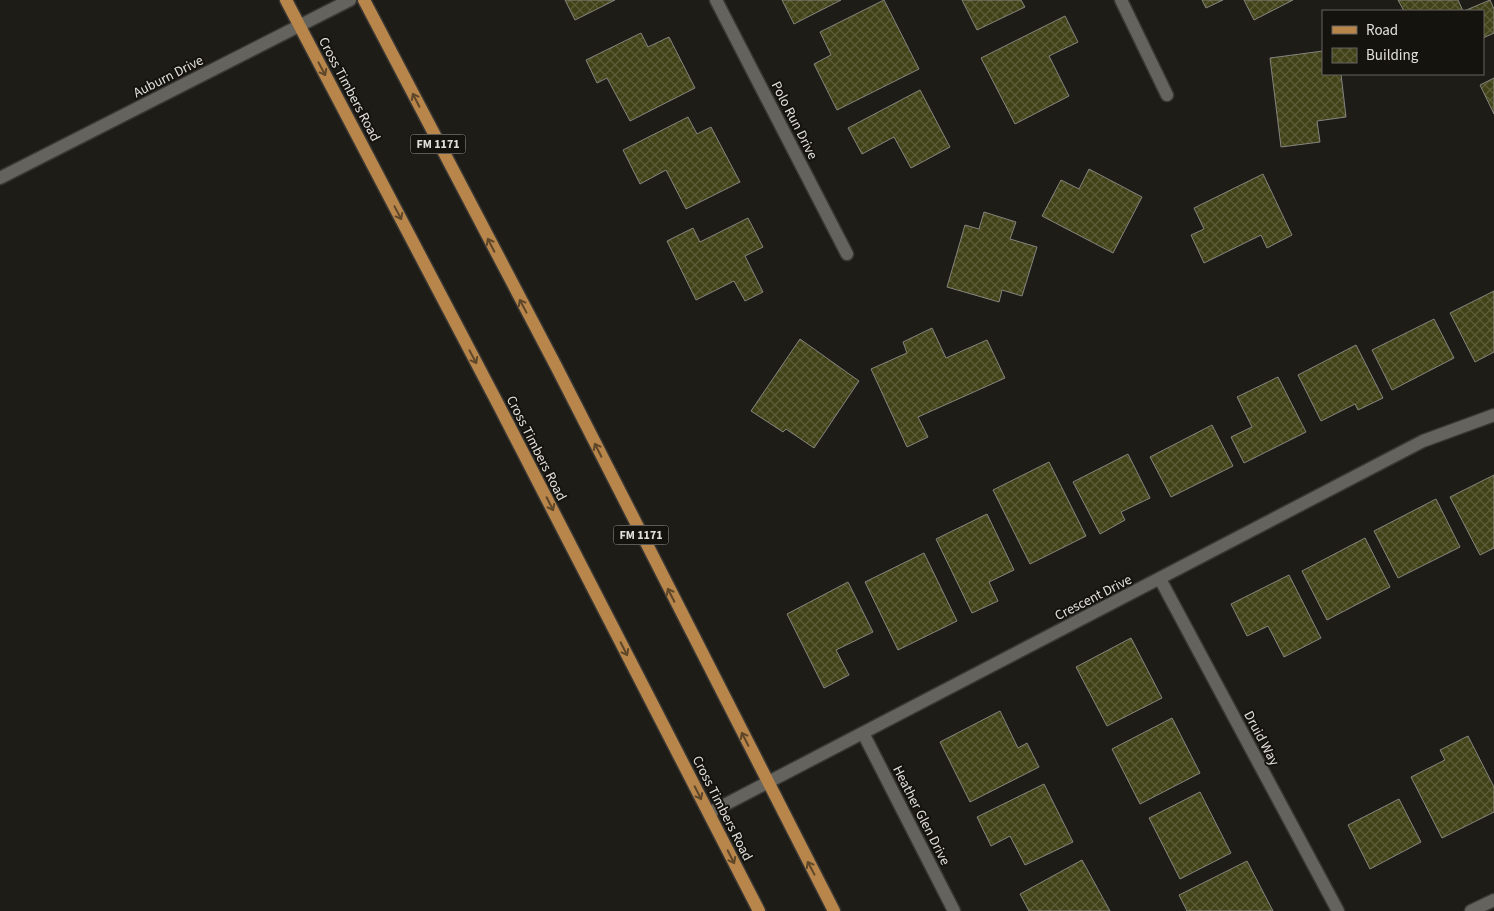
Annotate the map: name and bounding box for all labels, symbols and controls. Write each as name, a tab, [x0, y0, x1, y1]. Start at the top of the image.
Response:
legend	[1322, 10, 1484, 75]
text: Road	[1366, 20, 1398, 41]
street label: Cross Timbers Road	[313, 34, 385, 145]
text: Building	[1366, 45, 1419, 66]
street label: Auburn Drive	[130, 51, 207, 103]
one-way arrow	[318, 61, 328, 76]
street label: Polo Run Drive	[766, 78, 822, 163]
one-way arrow	[411, 93, 421, 108]
road number: FM 1171	[410, 134, 466, 154]
one-way arrow	[394, 205, 403, 220]
one-way arrow	[486, 237, 496, 252]
one-way arrow	[518, 298, 528, 313]
one-way arrow	[469, 349, 479, 363]
street label: Cross Timbers Road	[501, 392, 571, 504]
one-way arrow	[593, 442, 603, 457]
one-way arrow	[546, 496, 555, 511]
road number: FM 1171	[614, 526, 668, 544]
street label: Crescent Drive	[1051, 570, 1136, 626]
one-way arrow	[666, 587, 676, 602]
one-way arrow	[619, 641, 629, 656]
street label: Druid Way	[1238, 708, 1284, 770]
one-way arrow	[740, 732, 750, 747]
street label: Cross Timbers Road	[687, 752, 757, 864]
street label: Heather Glen Drive	[887, 762, 955, 869]
one-way arrow	[694, 785, 703, 800]
one-way arrow	[727, 849, 736, 864]
one-way arrow	[806, 861, 815, 876]

